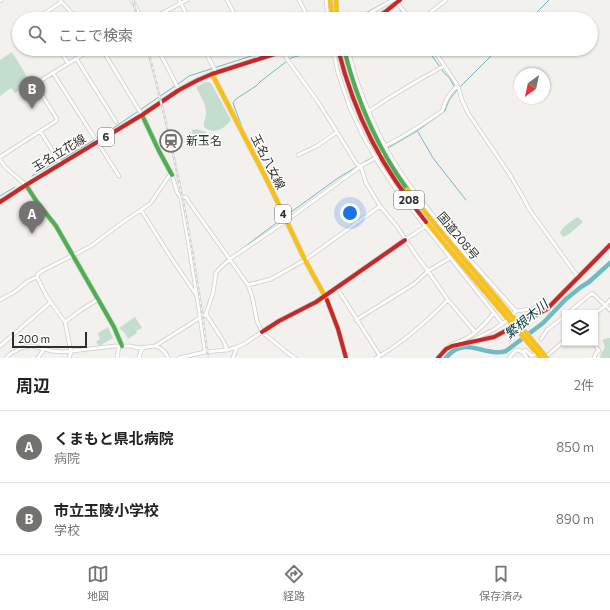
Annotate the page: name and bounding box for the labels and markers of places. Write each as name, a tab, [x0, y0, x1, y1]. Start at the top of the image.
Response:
pin: B	[19, 76, 45, 109]
station icon: 新玉名	[158, 128, 184, 154]
place label: 新玉名	[186, 133, 222, 147]
pin: A	[19, 201, 45, 234]

